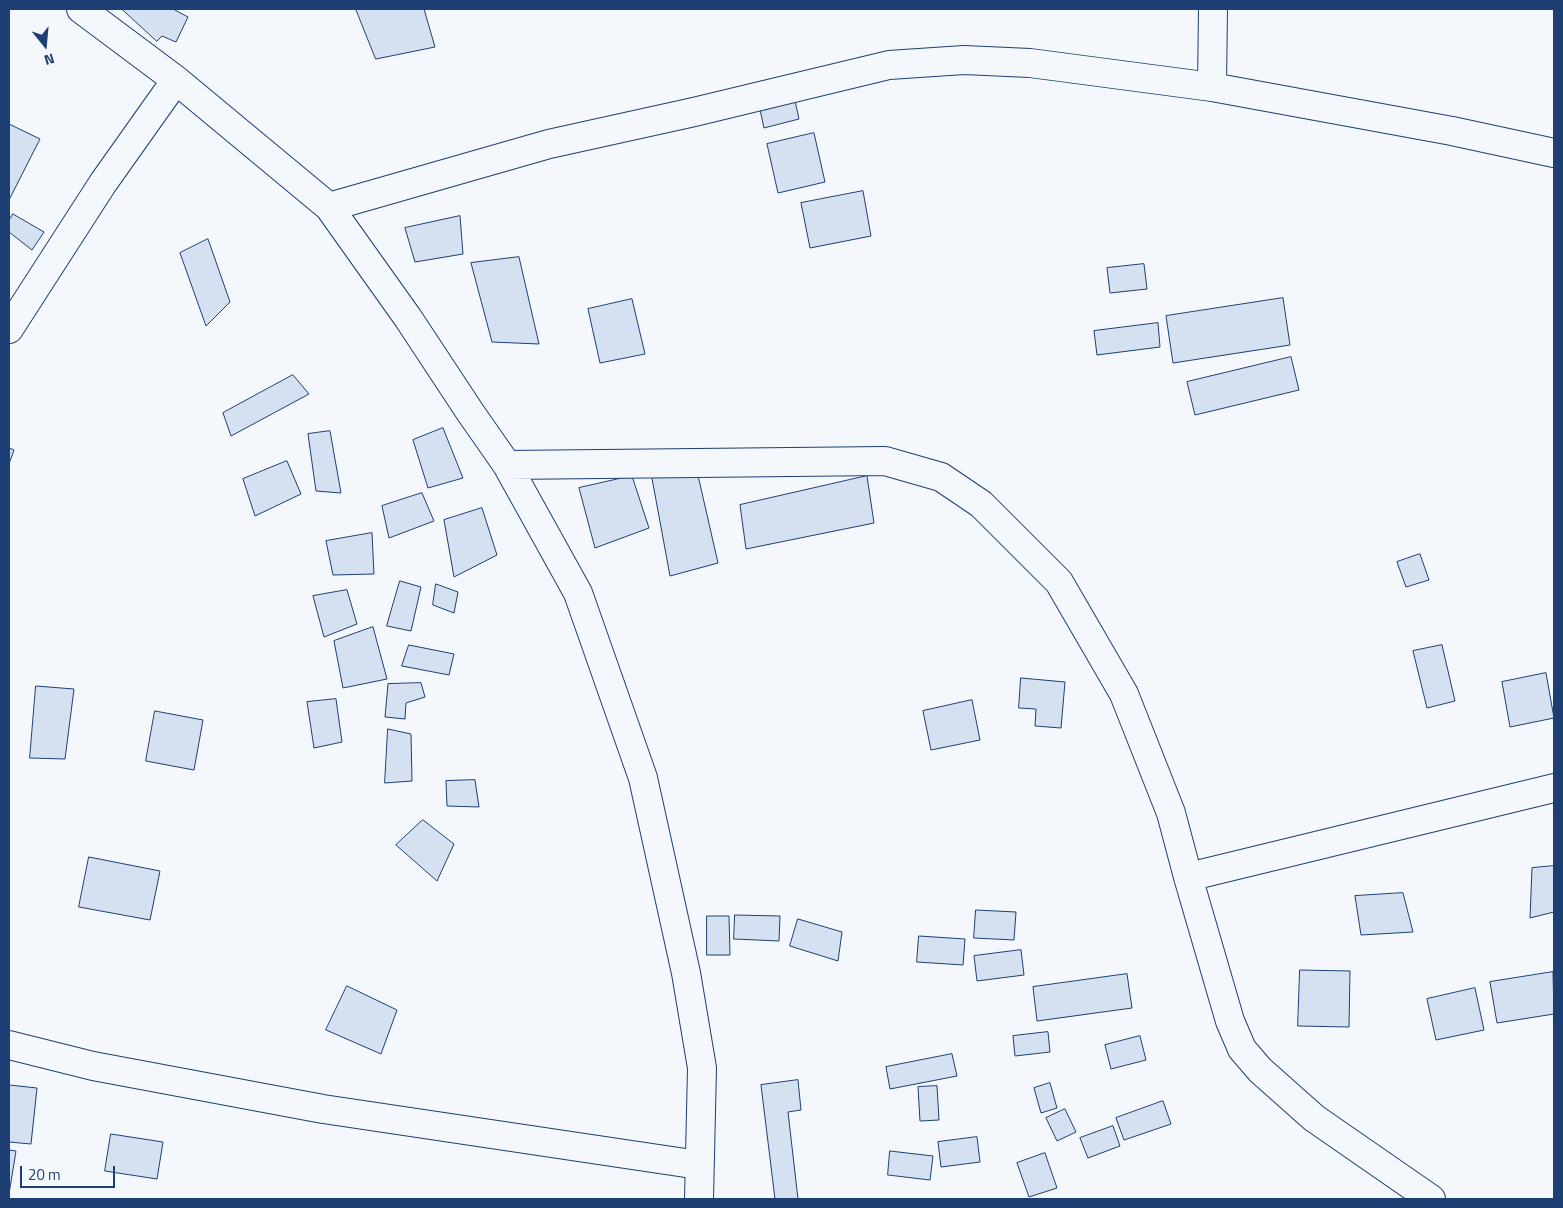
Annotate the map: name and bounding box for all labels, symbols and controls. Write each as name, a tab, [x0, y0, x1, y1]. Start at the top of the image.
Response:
north arrow	[20, 20, 70, 70]
text: N	[42, 48, 57, 71]
scale bar	[22, 1156, 118, 1188]
text: 20 m	[28, 1163, 61, 1186]

